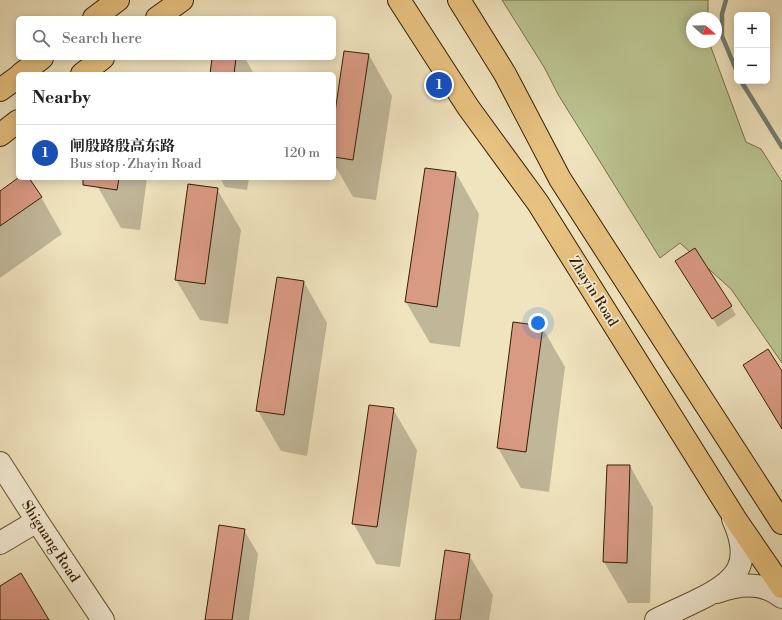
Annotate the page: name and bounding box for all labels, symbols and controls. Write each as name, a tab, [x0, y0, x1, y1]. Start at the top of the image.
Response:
north arrow	[686, 12, 722, 48]
map controls	[734, 12, 770, 84]
button: +	[734, 12, 770, 48]
search box	[16, 16, 336, 60]
icon: search	[30, 27, 52, 49]
text: Search here	[62, 29, 142, 48]
button: −	[734, 48, 770, 84]
pin: 1	[426, 70, 452, 100]
text: Nearby	[32, 87, 91, 109]
text: 闸殷路殷高东路	[70, 137, 175, 156]
text: 1	[42, 145, 48, 161]
text: 120 m	[284, 145, 320, 161]
text: Bus stop · Zhayin Road	[70, 156, 201, 172]
street label: Zhayin Road	[564, 253, 622, 330]
your location	[528, 313, 548, 333]
street label: Shiguang Road	[17, 497, 83, 586]

